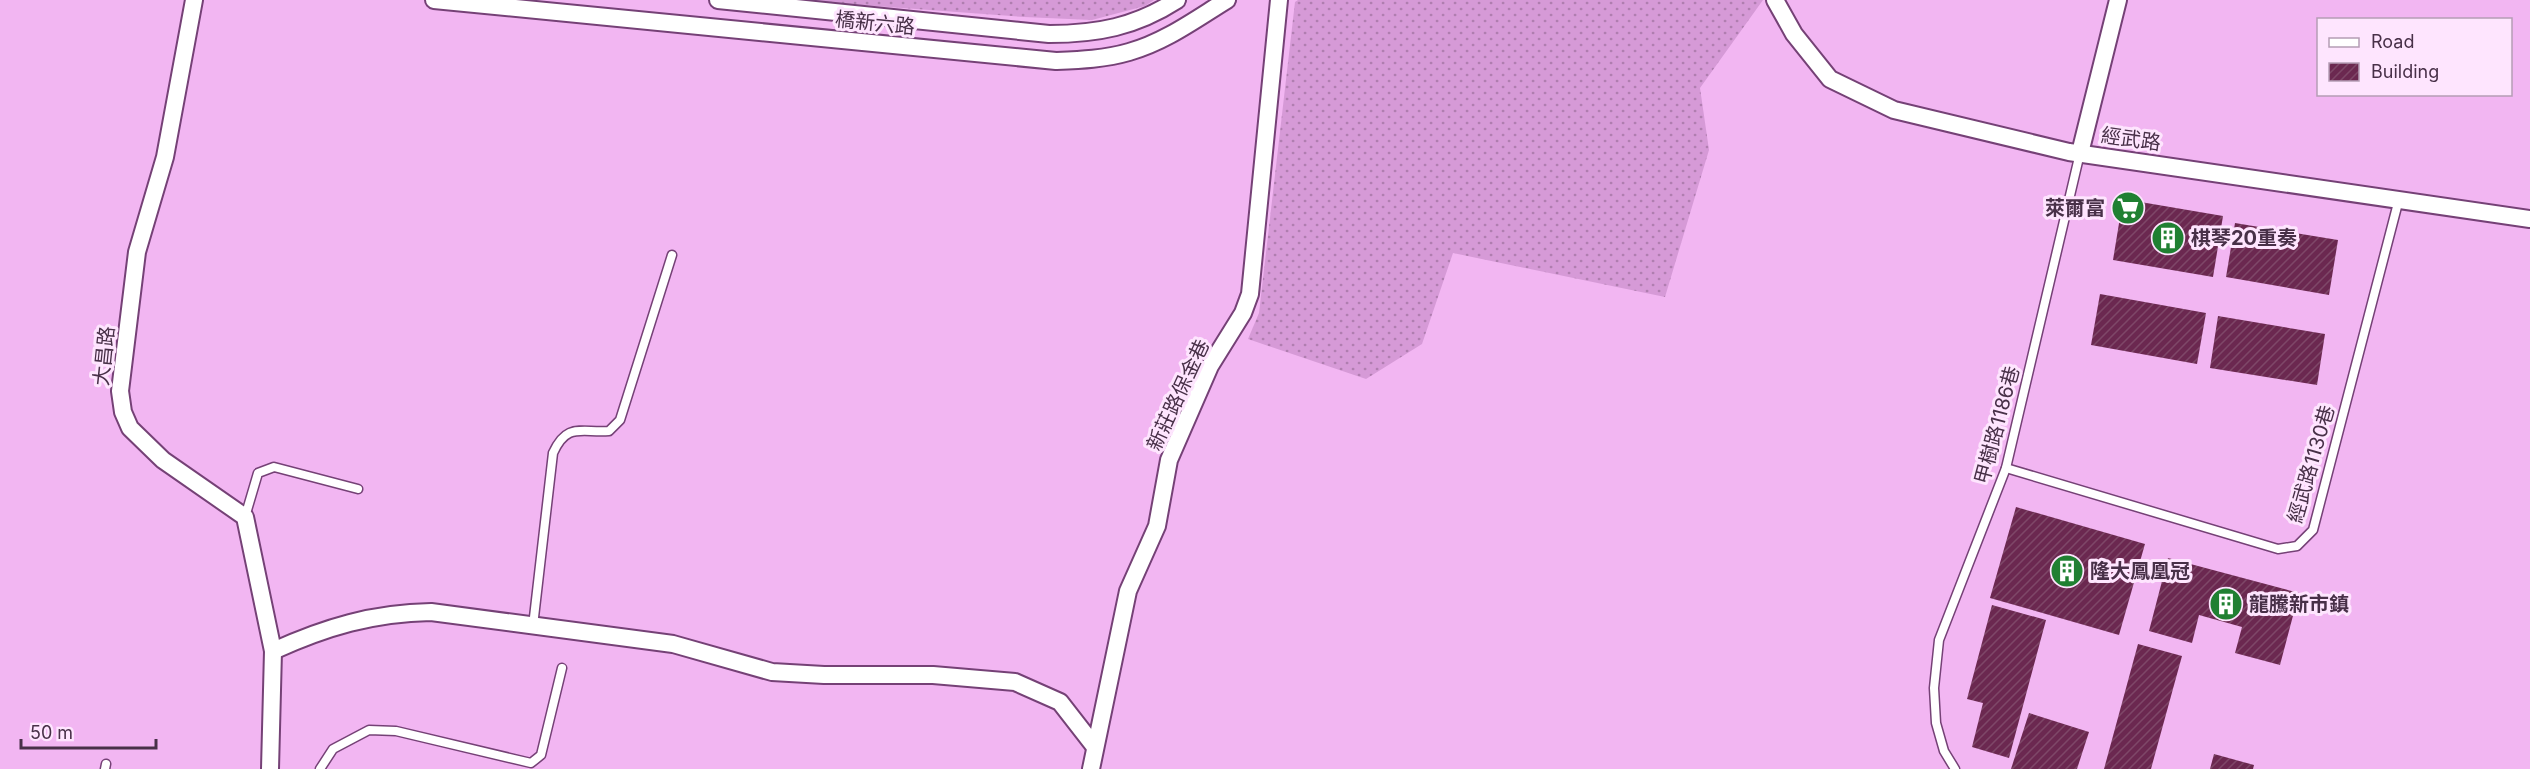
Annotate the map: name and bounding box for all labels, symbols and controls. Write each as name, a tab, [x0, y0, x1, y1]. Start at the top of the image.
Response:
street label: 橋新六路	[834, 7, 916, 39]
legend	[2317, 18, 2512, 96]
text: Road	[2371, 31, 2414, 52]
text: Building	[2371, 61, 2439, 82]
street label: 經武路	[2100, 123, 2162, 155]
supermarket icon: 萊爾富	[2110, 190, 2146, 226]
place label: 萊爾富	[2045, 196, 2105, 220]
building icon: 棋琴20重奏	[2150, 220, 2186, 256]
place label: 棋琴20重奏	[2191, 226, 2297, 250]
street label: 大昌路	[89, 325, 119, 387]
street label: 新莊路保金巷	[1142, 336, 1214, 454]
street label: 甲樹路1186巷	[1970, 363, 2024, 487]
street label: 經武路1130巷	[2283, 402, 2339, 526]
building icon: 隆大鳳凰冠	[2049, 553, 2085, 589]
place label: 隆大鳳凰冠	[2090, 559, 2190, 583]
building icon: 龍騰新市鎮	[2208, 586, 2244, 622]
place label: 龍騰新市鎮	[2249, 592, 2349, 616]
scale bar	[21, 712, 156, 750]
text: 50 m	[30, 722, 73, 743]

